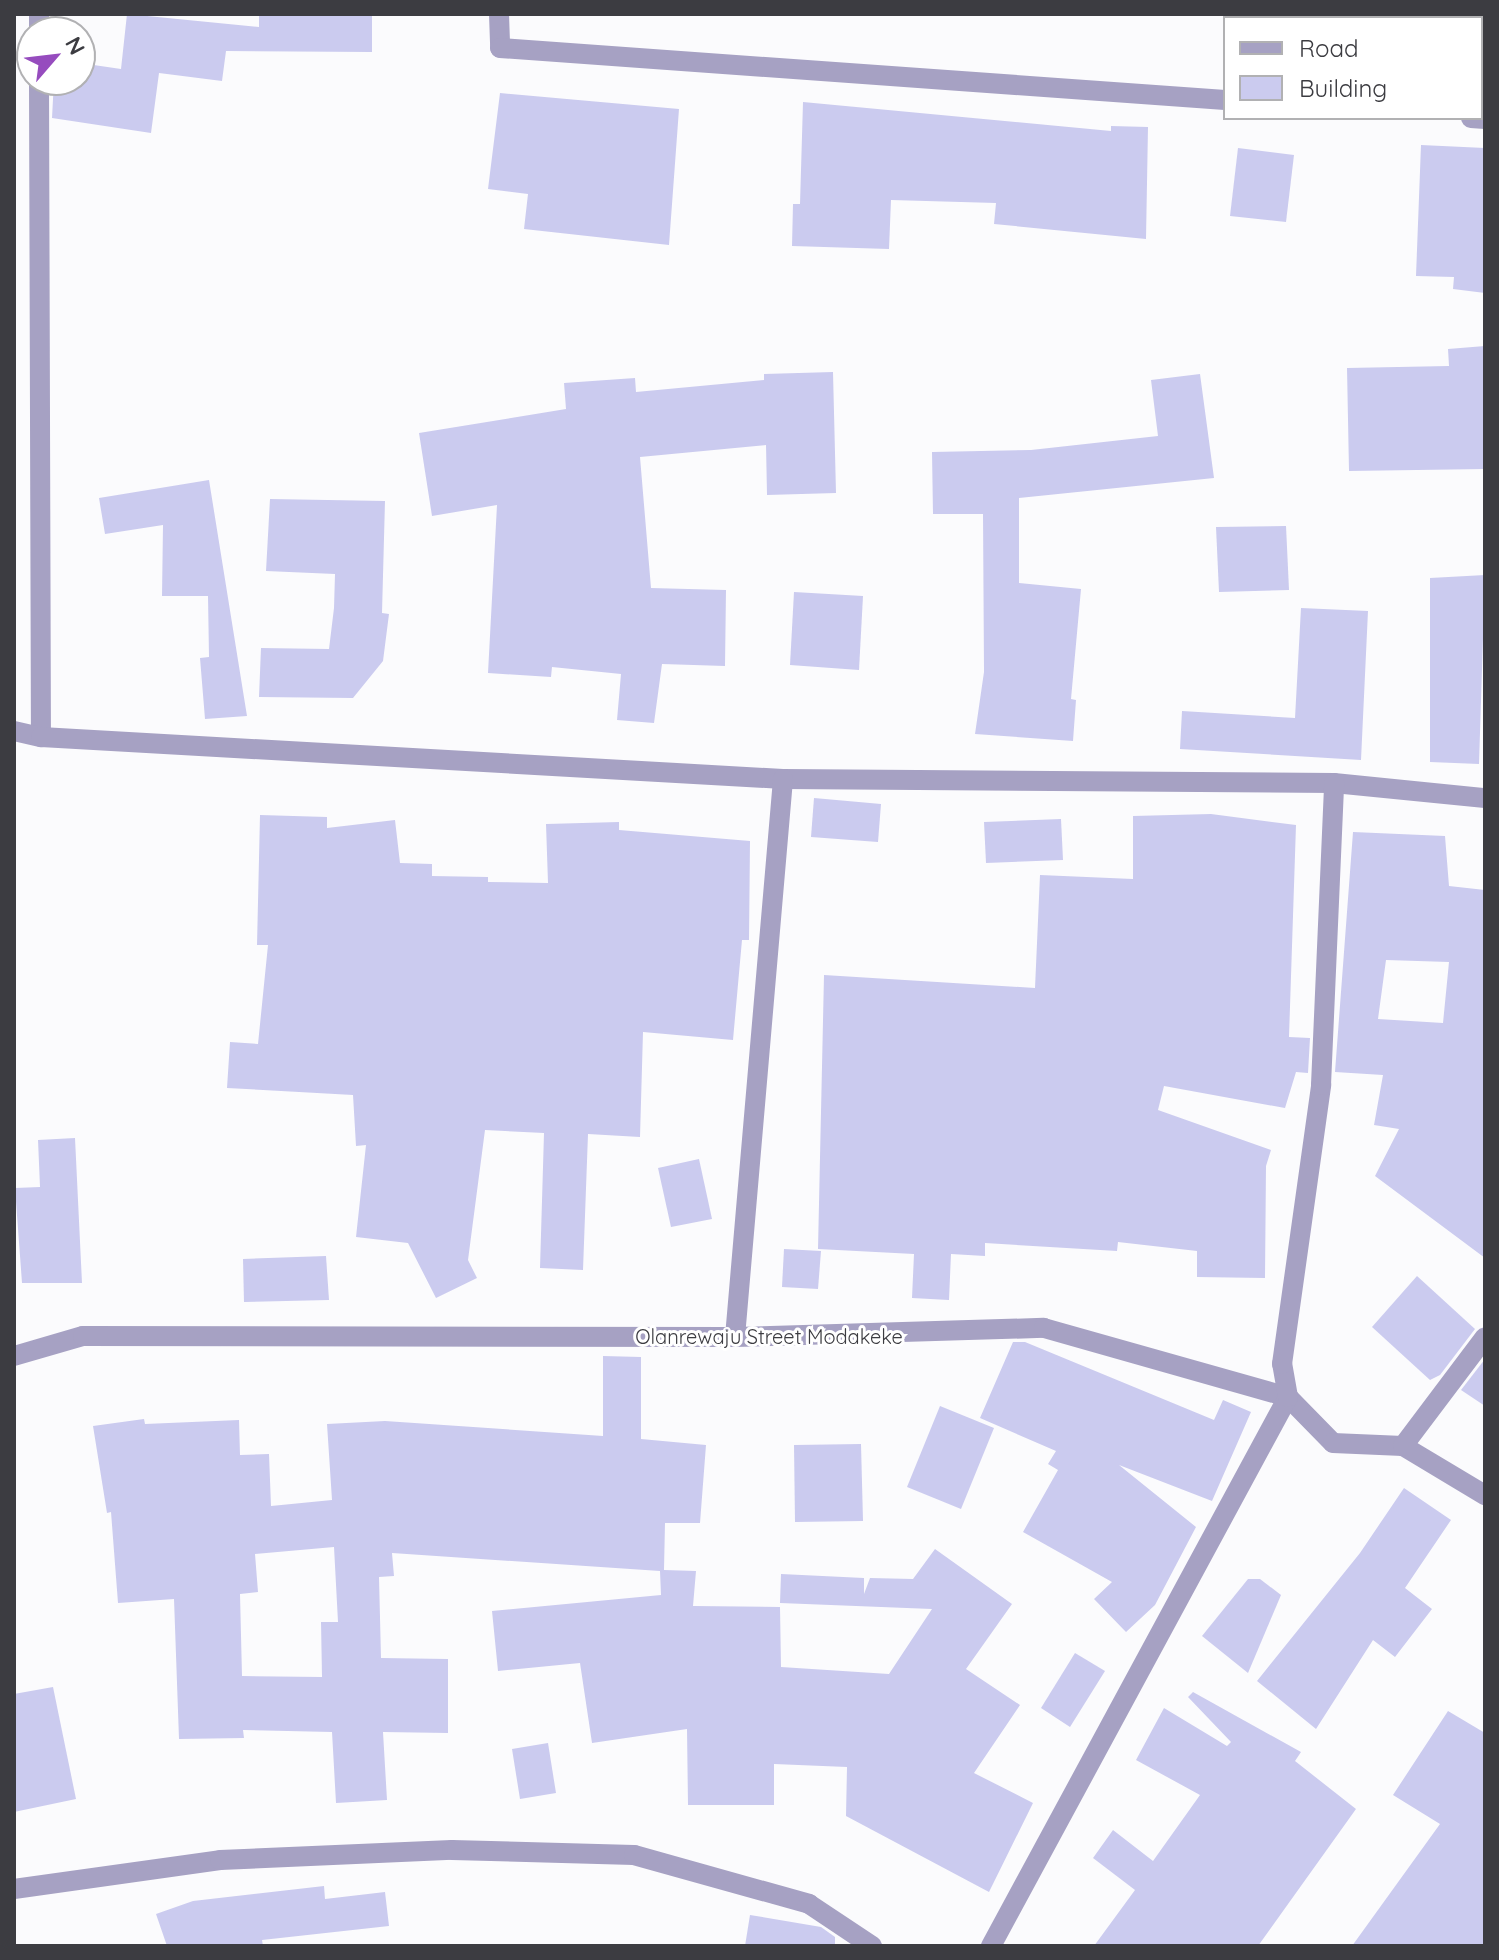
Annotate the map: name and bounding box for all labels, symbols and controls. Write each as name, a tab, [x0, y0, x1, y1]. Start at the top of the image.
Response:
north arrow	[16, 16, 96, 96]
legend	[1223, 16, 1483, 120]
text: N	[59, 32, 92, 59]
text: Road	[1299, 33, 1359, 63]
text: Building	[1299, 73, 1387, 103]
street label: Olanrewaju Street Modakeke	[635, 1324, 903, 1348]

